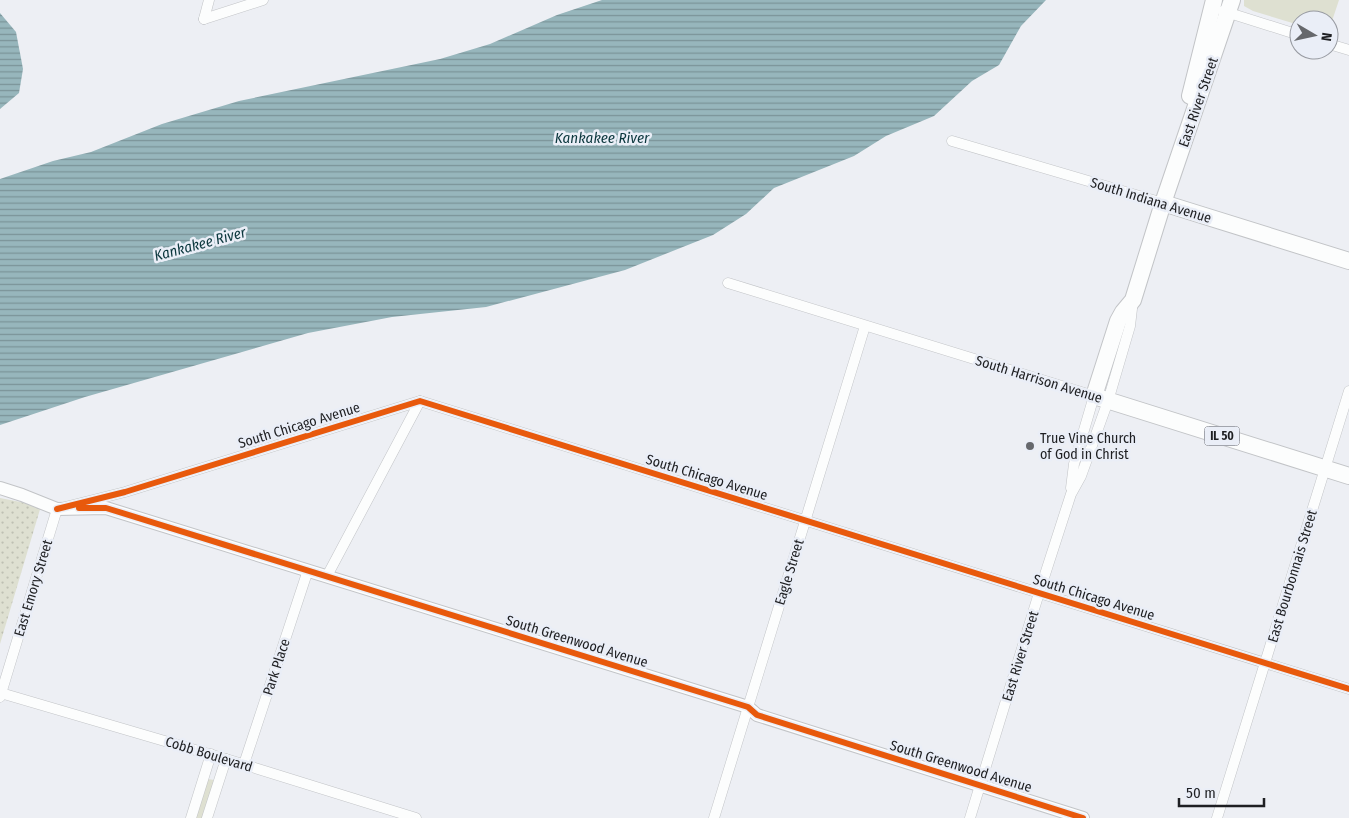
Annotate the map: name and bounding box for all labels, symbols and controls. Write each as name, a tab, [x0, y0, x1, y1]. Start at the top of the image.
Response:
north arrow	[1289, 10, 1339, 60]
text: N	[1317, 31, 1335, 42]
street label: East River Street	[1175, 55, 1222, 149]
water label: Kankakee River	[555, 129, 650, 147]
street label: South Indiana Avenue	[1088, 174, 1213, 227]
water label: Kankakee River	[152, 223, 249, 265]
street label: South Harrison Avenue	[973, 352, 1104, 407]
street label: South Chicago Avenue	[236, 399, 362, 452]
road number: IL 50	[1204, 426, 1240, 446]
place label: True Vine Church of God in Christ	[1040, 430, 1136, 463]
marker: True Vine Church of God in Christ	[1024, 440, 1036, 452]
street label: South Chicago Avenue	[644, 451, 770, 504]
street label: East Bourbonnais Street	[1264, 507, 1321, 645]
street label: East Emory Street	[11, 537, 56, 639]
street label: Eagle Street	[771, 537, 808, 607]
street label: South Chicago Avenue	[1031, 571, 1157, 624]
street label: East River Street	[999, 608, 1042, 704]
street label: South Greenwood Avenue	[504, 612, 650, 671]
street label: Park Place	[259, 637, 294, 698]
street label: Cobb Boulevard	[163, 733, 254, 776]
street label: South Greenwood Avenue	[888, 737, 1034, 796]
scale bar	[1179, 776, 1264, 808]
text: 50 m	[1186, 784, 1216, 802]

